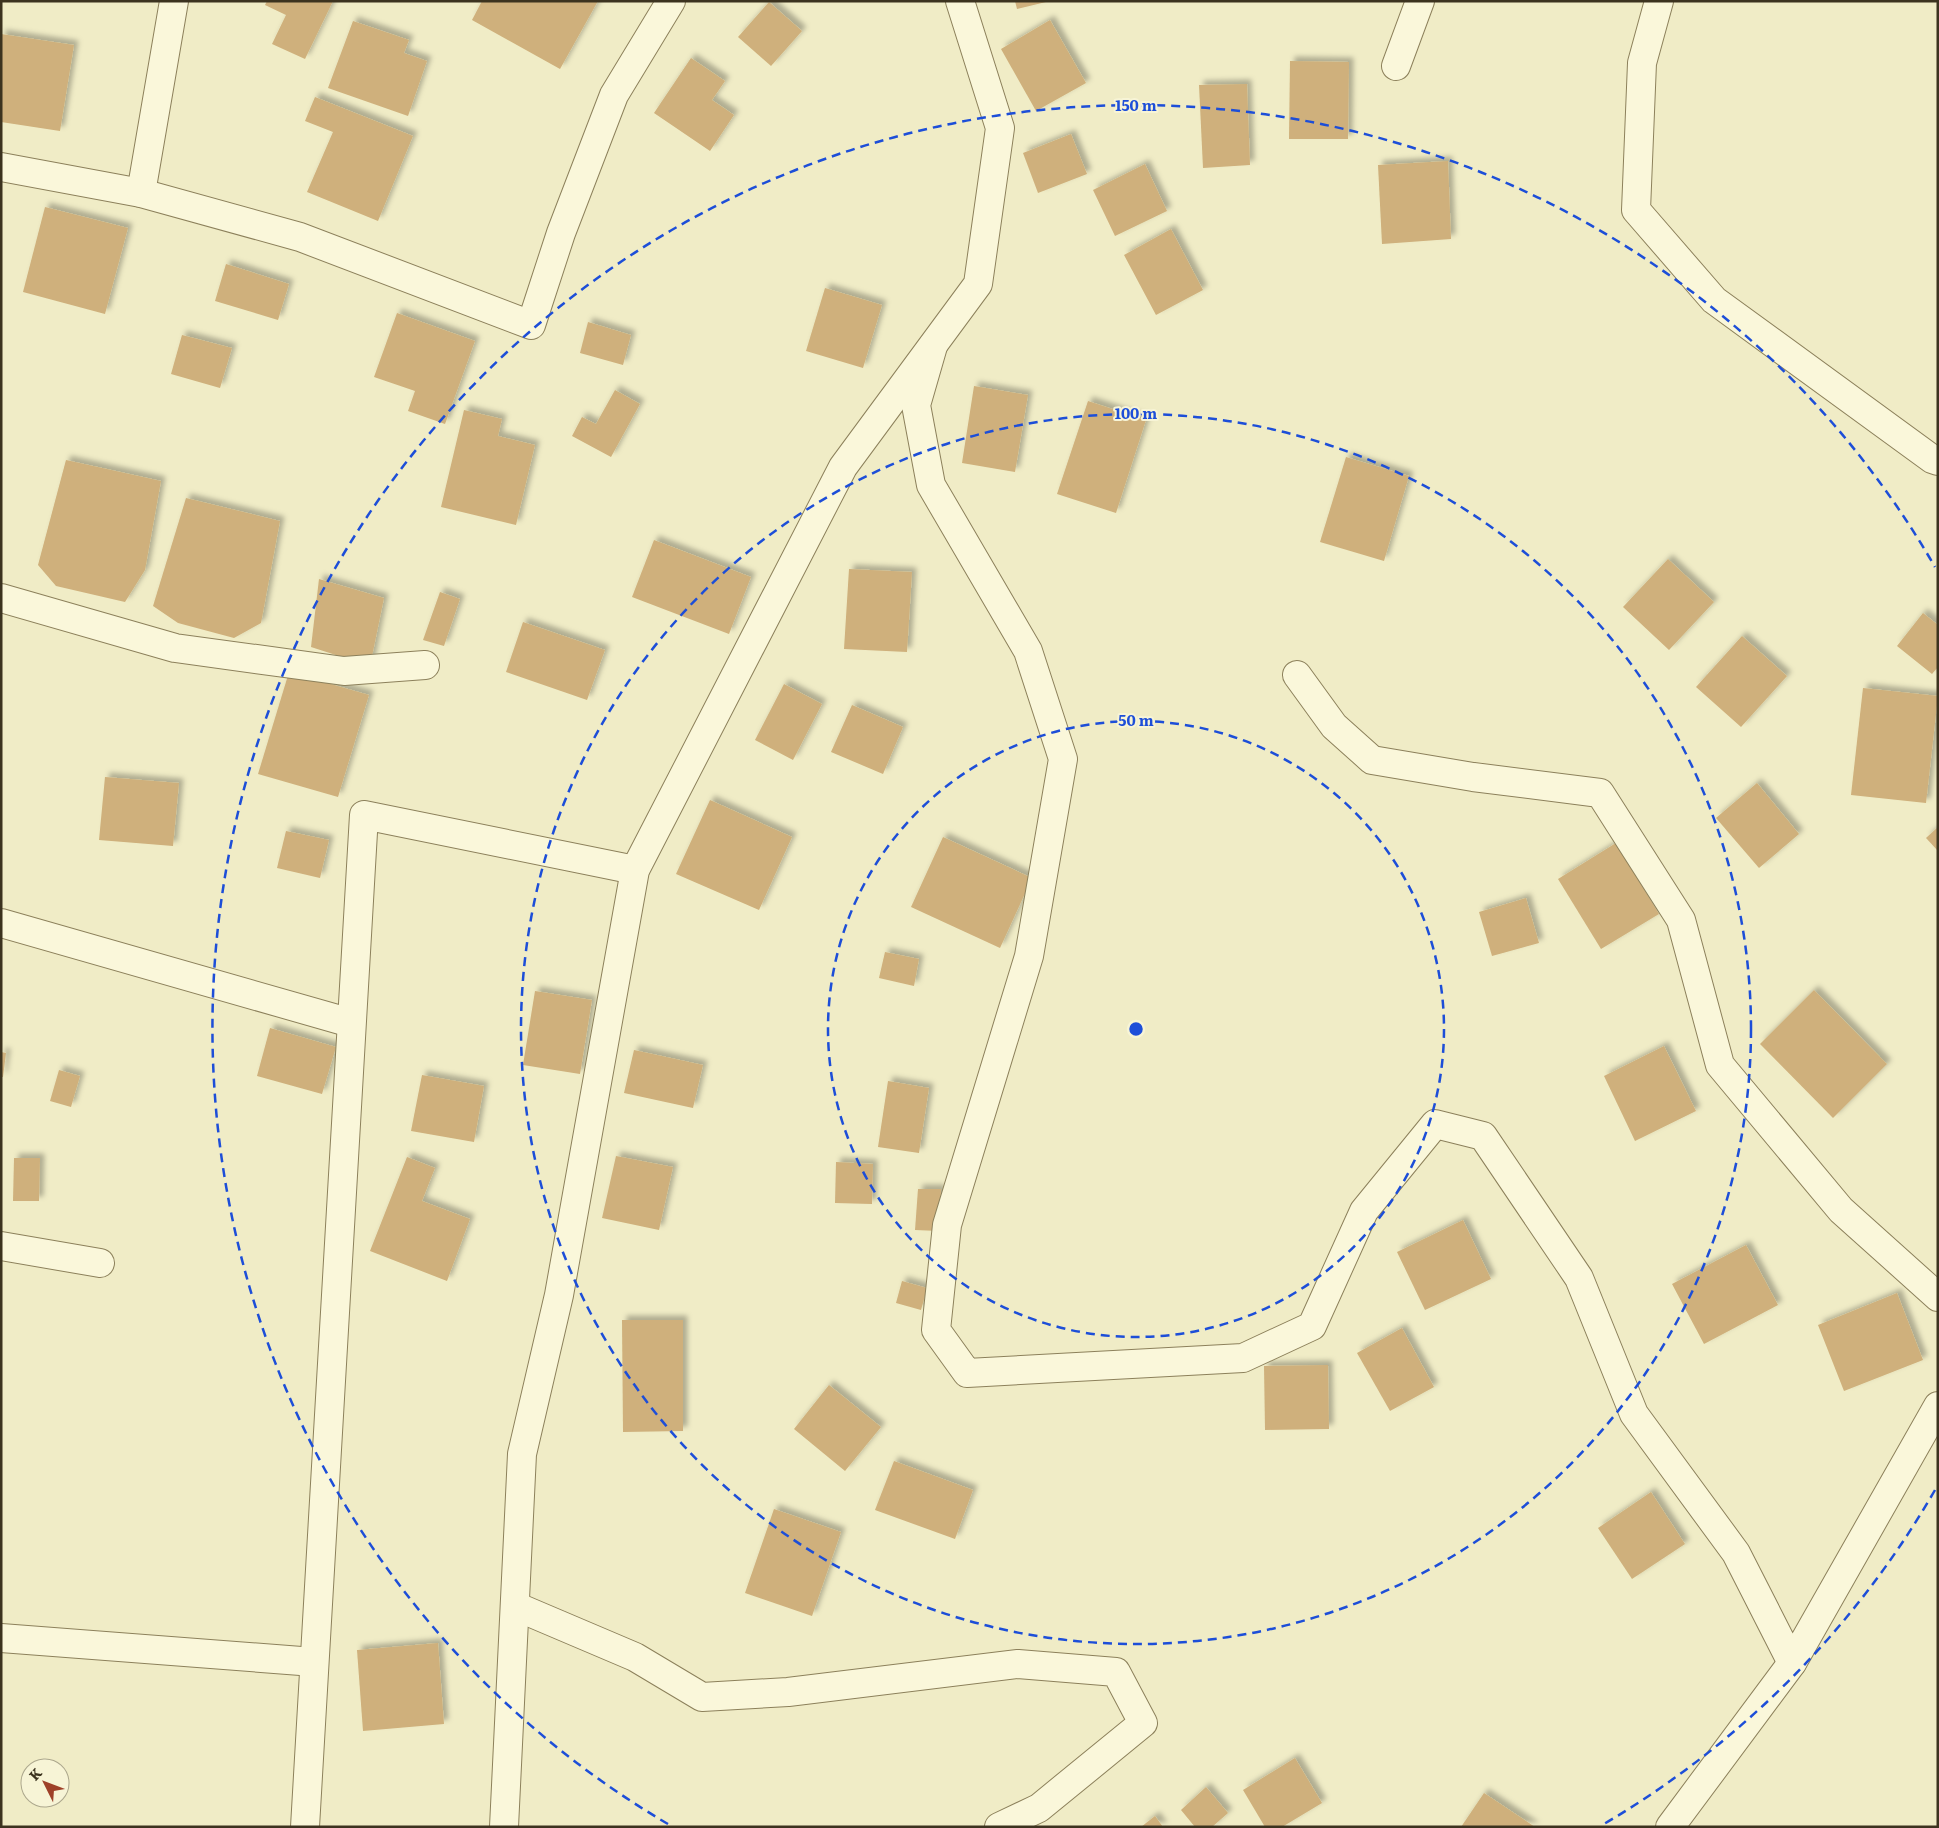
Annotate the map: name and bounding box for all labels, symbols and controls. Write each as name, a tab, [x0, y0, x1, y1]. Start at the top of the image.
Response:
text: 150 m	[1115, 93, 1157, 116]
text: 100 m	[1115, 401, 1157, 424]
text: 50 m	[1118, 708, 1154, 731]
centre of rings	[1127, 1020, 1145, 1038]
north arrow	[20, 1758, 70, 1808]
text: K	[23, 1763, 46, 1784]

